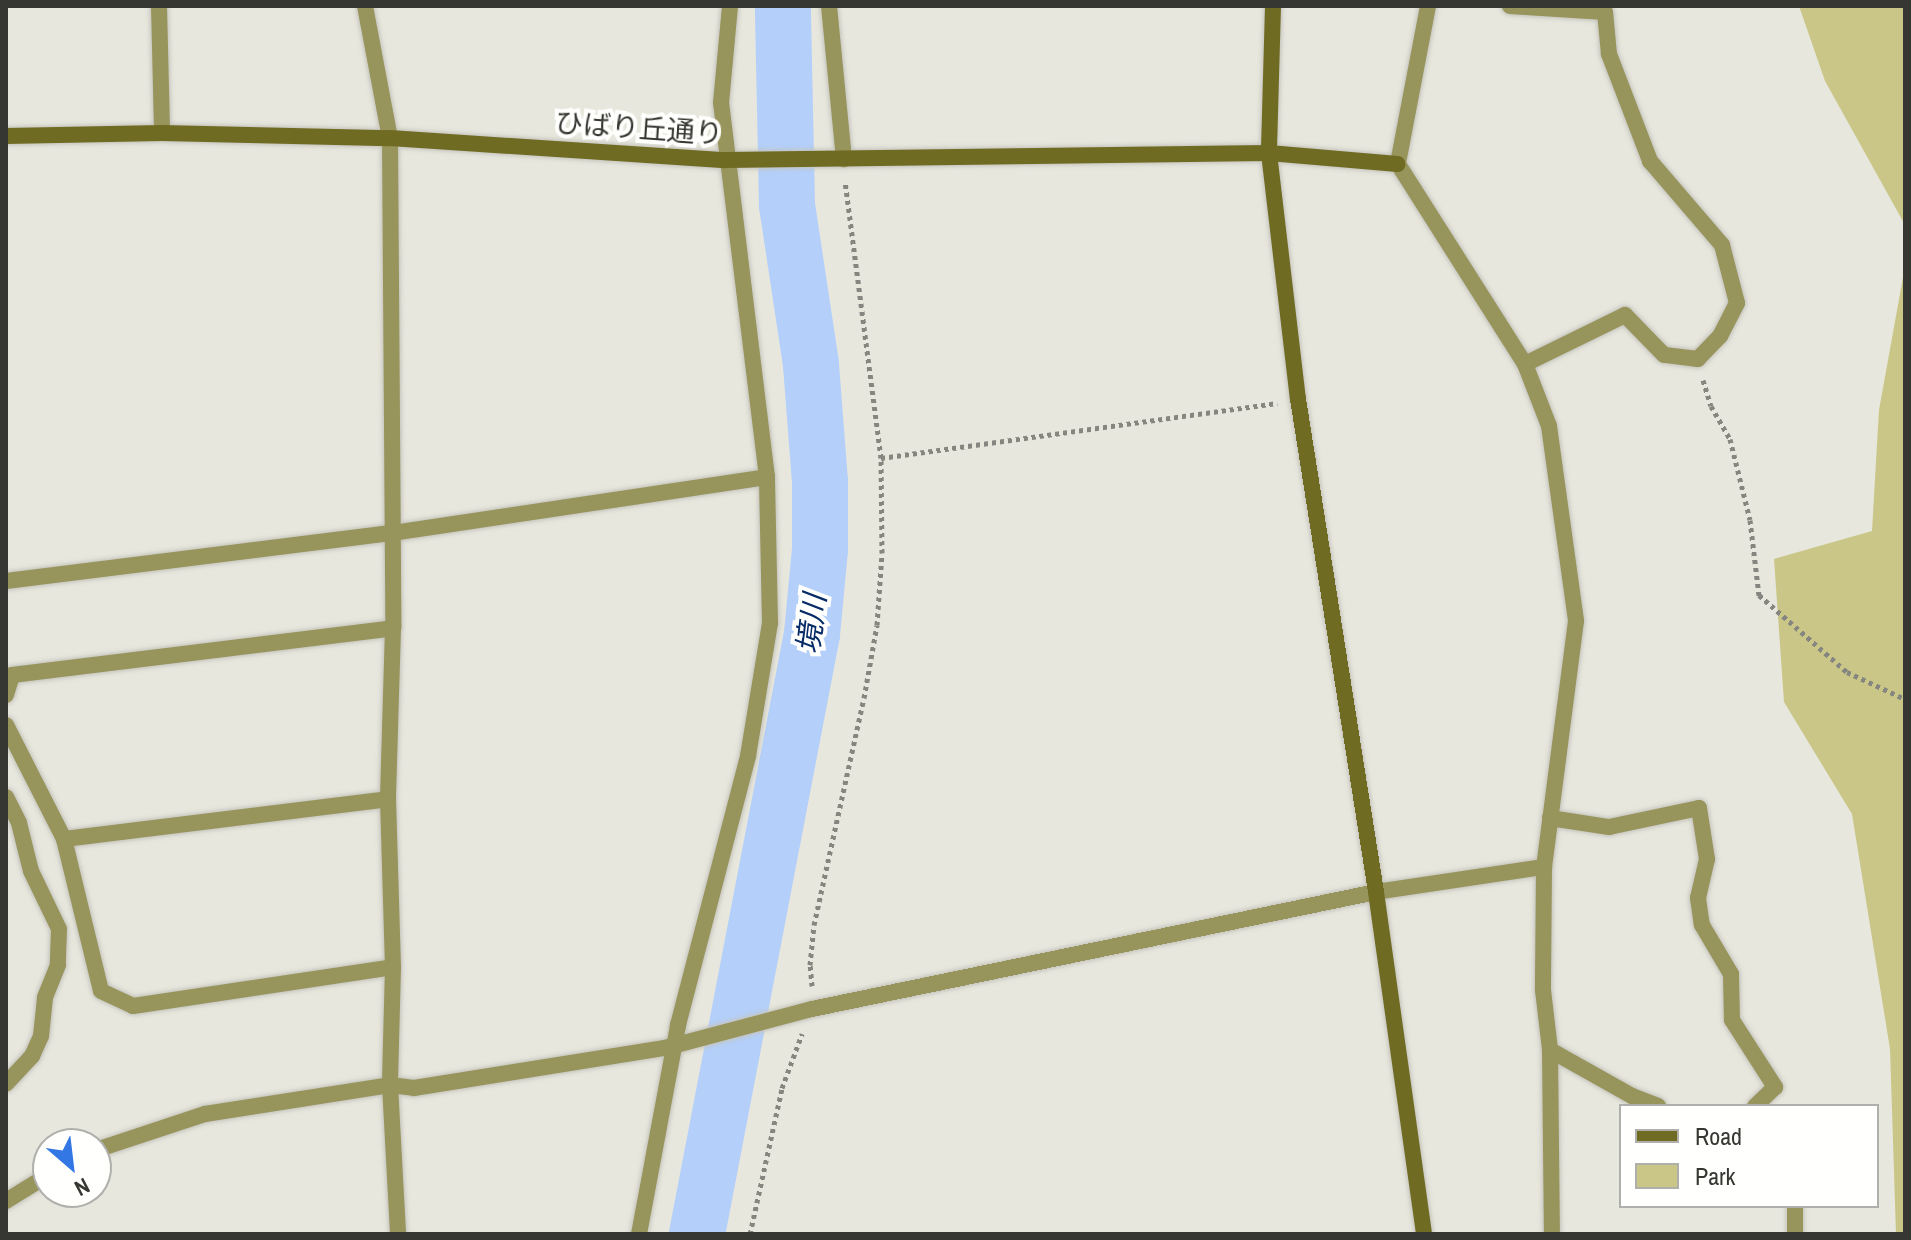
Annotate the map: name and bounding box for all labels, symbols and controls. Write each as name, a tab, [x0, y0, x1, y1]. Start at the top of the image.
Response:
street label: ひばり丘通り	[554, 105, 724, 151]
water label: 境川	[789, 592, 833, 656]
legend	[1619, 1104, 1879, 1208]
text: Road	[1695, 1120, 1742, 1152]
north arrow	[32, 1128, 112, 1208]
text: Park	[1695, 1160, 1735, 1192]
text: N	[70, 1171, 95, 1204]

